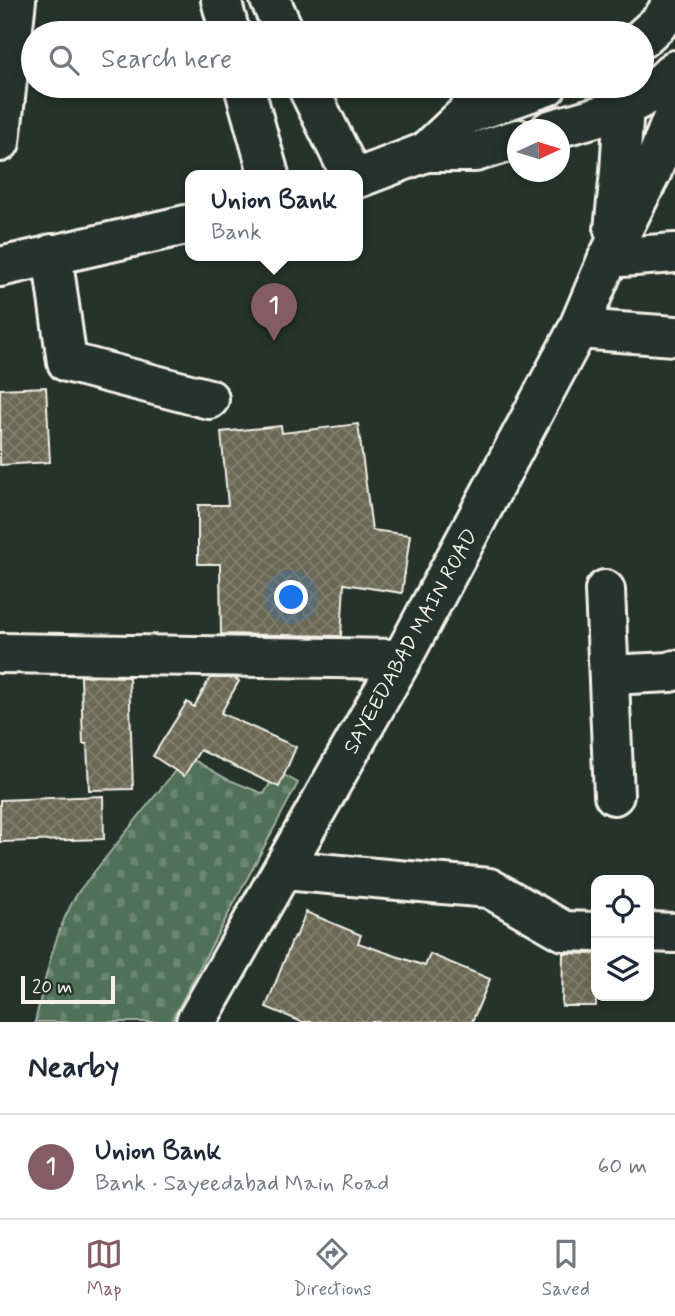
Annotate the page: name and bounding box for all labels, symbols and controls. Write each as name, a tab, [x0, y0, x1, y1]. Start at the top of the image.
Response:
search box	[21, 21, 654, 98]
icon: search	[45, 41, 83, 79]
text: Search here	[101, 43, 232, 77]
north arrow	[507, 119, 570, 182]
popup	[185, 170, 363, 261]
text: Union Bank	[211, 184, 337, 218]
text: Bank	[211, 218, 262, 248]
pin: 1	[251, 283, 297, 341]
street label: SAYEEDABAD MAIN ROAD	[337, 524, 485, 759]
your location	[274, 580, 308, 614]
map controls	[591, 875, 654, 1001]
button: locate	[591, 875, 654, 938]
button: layers	[591, 938, 654, 1001]
scale bar	[21, 973, 116, 1005]
text: 20 m	[32, 975, 72, 1000]
text: Nearby	[28, 1048, 119, 1087]
text: Union Bank	[95, 1135, 221, 1169]
text: 1	[46, 1152, 56, 1182]
text: 60 m	[598, 1152, 647, 1182]
text: Bank · Sayeedabad Main Road	[95, 1169, 389, 1199]
tab: Map	[85, 1235, 123, 1302]
tab: Directions	[293, 1235, 372, 1302]
tab: Saved	[542, 1235, 590, 1302]

